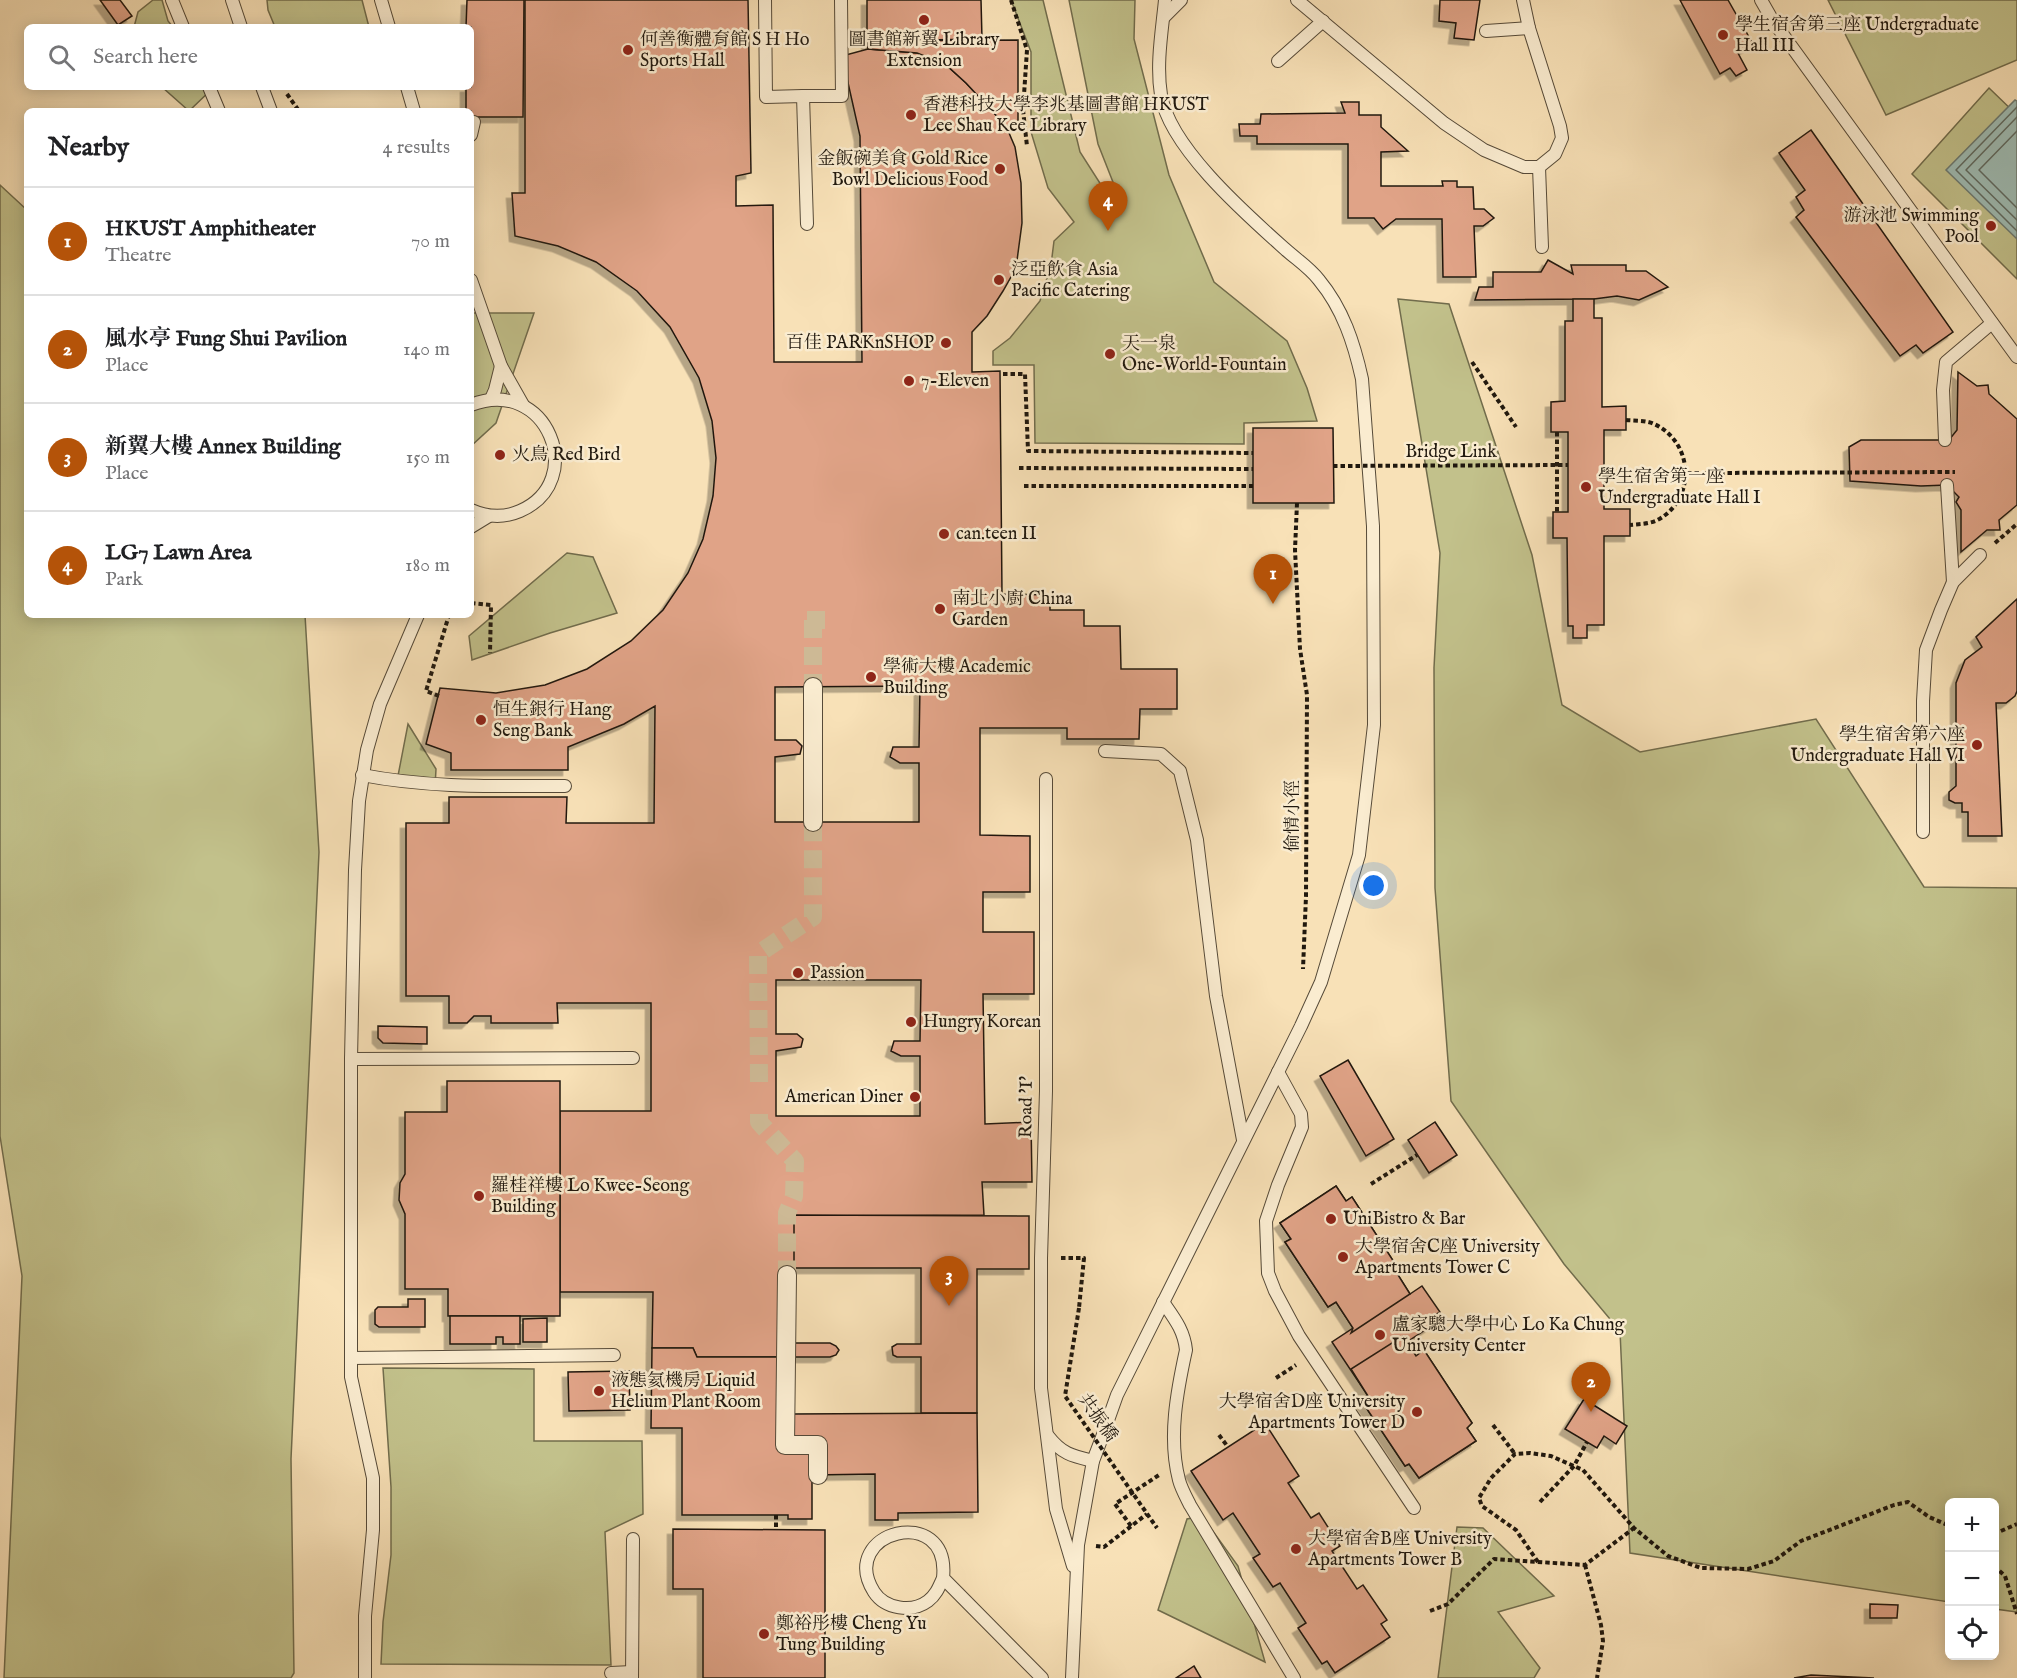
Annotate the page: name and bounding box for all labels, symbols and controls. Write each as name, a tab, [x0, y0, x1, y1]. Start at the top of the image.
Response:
marker: 圖書館新翼 Library Extension	[917, 13, 931, 27]
place label: 學生宿舍第三座 Undergraduate Hall III	[1735, 14, 1979, 58]
search box	[24, 24, 474, 90]
marker: 學生宿舍第三座 Undergraduate Hall III	[1716, 28, 1730, 42]
place label: 何善衡體育館 S H Ho Sports Hall	[640, 29, 810, 73]
place label: 圖書館新翼 Library Extension	[849, 29, 1000, 73]
icon: search	[45, 41, 78, 74]
text: Search here	[93, 43, 198, 71]
marker: 何善衡體育館 S H Ho Sports Hall	[621, 43, 635, 57]
place label: 香港科技大學李兆基圖書館 HKUST Lee Shau Kee Library	[923, 94, 1209, 138]
marker: 香港科技大學李兆基圖書館 HKUST Lee Shau Kee Library	[904, 108, 918, 122]
text: Nearby	[48, 131, 129, 164]
text: 4 results	[383, 135, 450, 160]
place label: 金飯碗美食 Gold Rice Bowl Delicious Food	[817, 148, 988, 192]
marker: 金飯碗美食 Gold Rice Bowl Delicious Food	[993, 162, 1007, 176]
pin: 4	[1088, 182, 1128, 231]
place label: 游泳池 Swimming Pool	[1843, 205, 1979, 249]
text: HKUST Amphitheater	[105, 215, 316, 243]
marker: 游泳池 Swimming Pool	[1984, 219, 1998, 233]
text: 1	[64, 229, 71, 254]
text: 70 m	[411, 229, 450, 254]
text: Theatre	[105, 243, 171, 268]
place label: 泛亞飲食 Asia Pacific Catering	[1011, 259, 1130, 303]
marker: 泛亞飲食 Asia Pacific Catering	[992, 273, 1006, 287]
text: 風水亭 Fung Shui Pavilion	[105, 325, 347, 353]
place label: 百佳 PARKnSHOP	[786, 332, 934, 355]
place label: 天一泉 One-World-Fountain	[1122, 333, 1287, 377]
marker: 百佳 PARKnSHOP	[939, 336, 953, 350]
text: 2	[63, 337, 72, 362]
text: 140 m	[403, 337, 450, 362]
marker: 天一泉 One-World-Fountain	[1103, 347, 1117, 361]
text: Place	[105, 353, 148, 378]
place label: 7-Eleven	[921, 370, 990, 393]
marker: 7-Eleven	[902, 374, 916, 388]
text: 新翼大樓 Annex Building	[105, 433, 341, 461]
street label: Bridge Link	[1405, 441, 1497, 464]
place label: 火鳥 Red Bird	[512, 444, 621, 467]
text: 3	[64, 445, 71, 470]
text: 150 m	[406, 445, 450, 470]
marker: 火鳥 Red Bird	[493, 448, 507, 462]
text: Place	[105, 461, 148, 486]
place label: 學生宿舍第一座 Undergraduate Hall I	[1598, 466, 1761, 510]
marker: 學生宿舍第一座 Undergraduate Hall I	[1579, 480, 1593, 494]
place label: can.teen II	[956, 523, 1037, 546]
marker: can.teen II	[937, 527, 951, 541]
text: LG7 Lawn Area	[105, 539, 252, 567]
text: 4	[63, 553, 72, 578]
text: 180 m	[405, 553, 450, 578]
pin: 1	[1254, 554, 1292, 604]
text: Park	[105, 567, 143, 592]
place label: 南北小廚 China Garden	[952, 588, 1073, 632]
marker: 南北小廚 China Garden	[933, 602, 947, 616]
place label: 學術大樓 Academic Building	[883, 656, 1031, 700]
marker: 學術大樓 Academic Building	[864, 670, 878, 684]
place label: 恒生銀行 Hang Seng Bank	[493, 699, 612, 743]
marker: 恒生銀行 Hang Seng Bank	[474, 713, 488, 727]
place label: 學生宿舍第六座 Undergraduate Hall VI	[1790, 724, 1965, 768]
marker: 學生宿舍第六座 Undergraduate Hall VI	[1970, 738, 1984, 752]
street label: 偷情小徑	[1282, 780, 1305, 852]
your location	[1359, 871, 1388, 900]
place label: Passion	[810, 962, 865, 985]
marker: Passion	[791, 966, 805, 980]
place label: Hungry Korean	[923, 1011, 1042, 1034]
marker: Hungry Korean	[904, 1015, 918, 1029]
street label: Road 'I'	[1015, 1076, 1039, 1138]
place label: American Diner	[784, 1086, 903, 1109]
marker: American Diner	[908, 1090, 922, 1104]
place label: 羅桂祥樓 Lo Kwee-Seong Building	[491, 1175, 689, 1219]
marker: 羅桂祥樓 Lo Kwee-Seong Building	[472, 1189, 486, 1203]
place label: UniBistro & Bar	[1343, 1208, 1466, 1231]
marker: UniBistro & Bar	[1324, 1212, 1338, 1226]
place label: 大學宿舍C座 University Apartments Tower C	[1354, 1236, 1540, 1280]
marker: 大學宿舍C座 University Apartments Tower C	[1336, 1250, 1350, 1264]
pin: 3	[930, 1256, 968, 1306]
place label: 盧家驄大學中心 Lo Ka Chung University Center	[1392, 1314, 1625, 1358]
marker: 盧家驄大學中心 Lo Ka Chung University Center	[1373, 1328, 1387, 1342]
pin: 2	[1572, 1362, 1610, 1412]
place label: 液態氦機房 Liquid Helium Plant Room	[611, 1370, 761, 1414]
marker: 液態氦機房 Liquid Helium Plant Room	[592, 1384, 606, 1398]
street label: 共振橋	[1072, 1389, 1122, 1447]
place label: 大學宿舍D座 University Apartments Tower D	[1219, 1391, 1405, 1435]
marker: 大學宿舍D座 University Apartments Tower D	[1410, 1405, 1424, 1419]
map controls	[1945, 1498, 1999, 1660]
button: +	[1945, 1498, 1999, 1552]
place label: 大學宿舍B座 University Apartments Tower B	[1307, 1528, 1492, 1572]
marker: 大學宿舍B座 University Apartments Tower B	[1289, 1542, 1303, 1556]
button: −	[1945, 1552, 1999, 1606]
button: locate	[1945, 1606, 1999, 1660]
place label: 鄭裕彤樓 Cheng Yu Tung Building	[776, 1613, 927, 1657]
marker: 鄭裕彤樓 Cheng Yu Tung Building	[757, 1627, 771, 1641]

